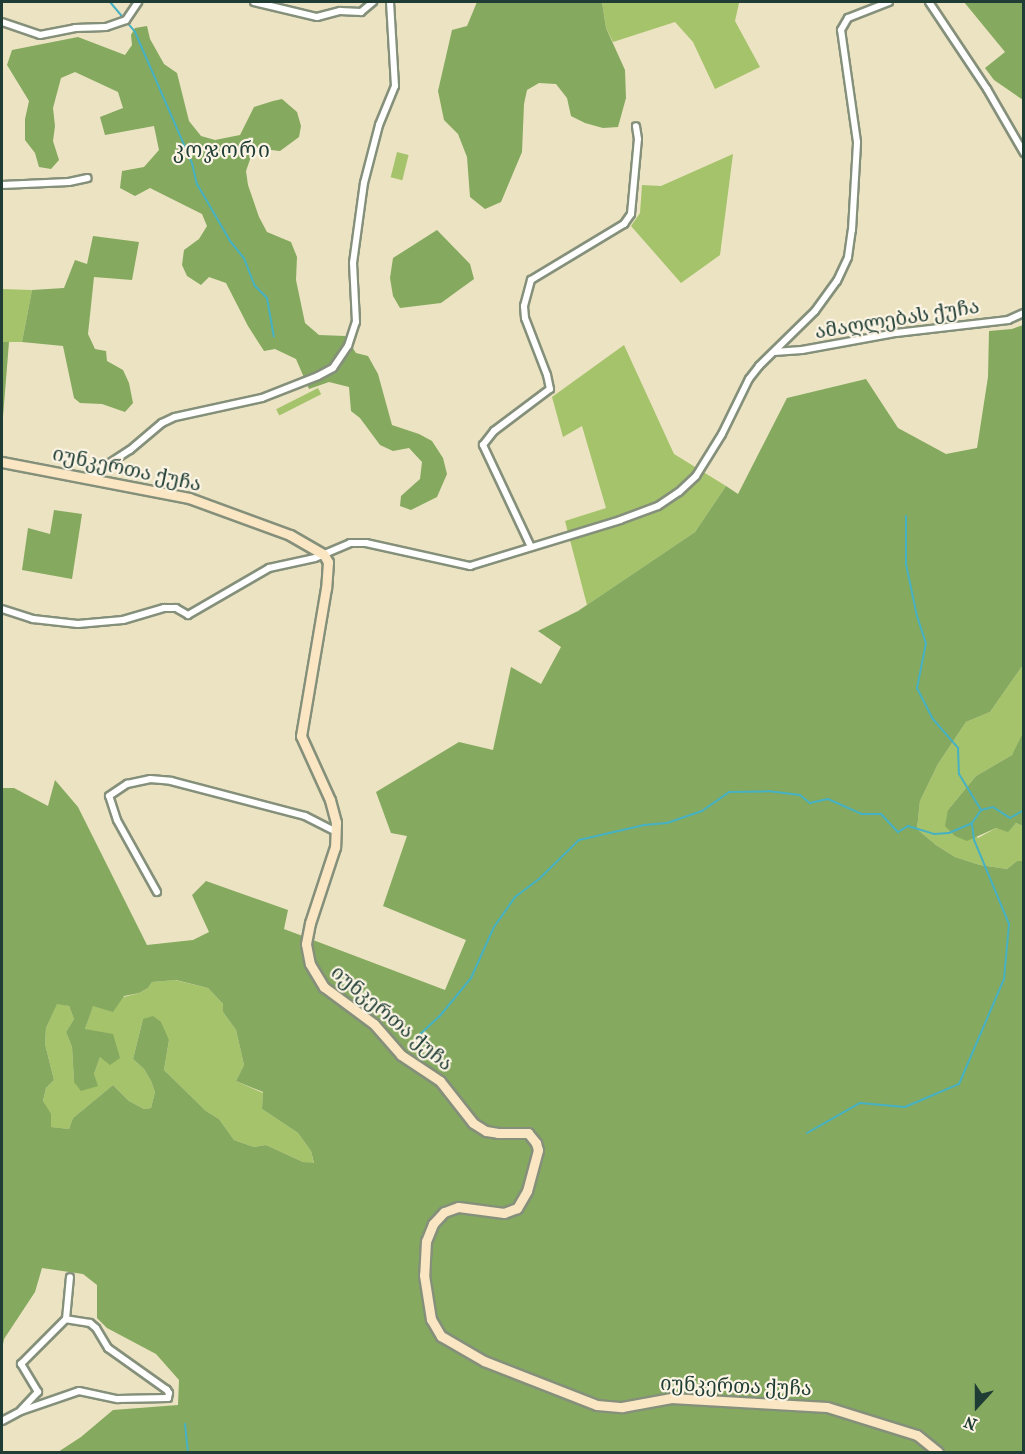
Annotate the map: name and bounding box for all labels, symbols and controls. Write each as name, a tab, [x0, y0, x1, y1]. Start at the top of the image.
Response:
district label: კოჯორი	[173, 137, 271, 163]
street label: ამაღლებას ქუჩა	[813, 294, 981, 344]
street label: იუნკერთა ქუჩა	[50, 442, 204, 496]
street label: იუნკერთა ქუჩა	[326, 960, 458, 1076]
street label: იუნკერთა ქუჩა	[660, 1371, 812, 1401]
north arrow	[947, 1376, 1007, 1436]
text: N	[961, 1412, 979, 1434]

